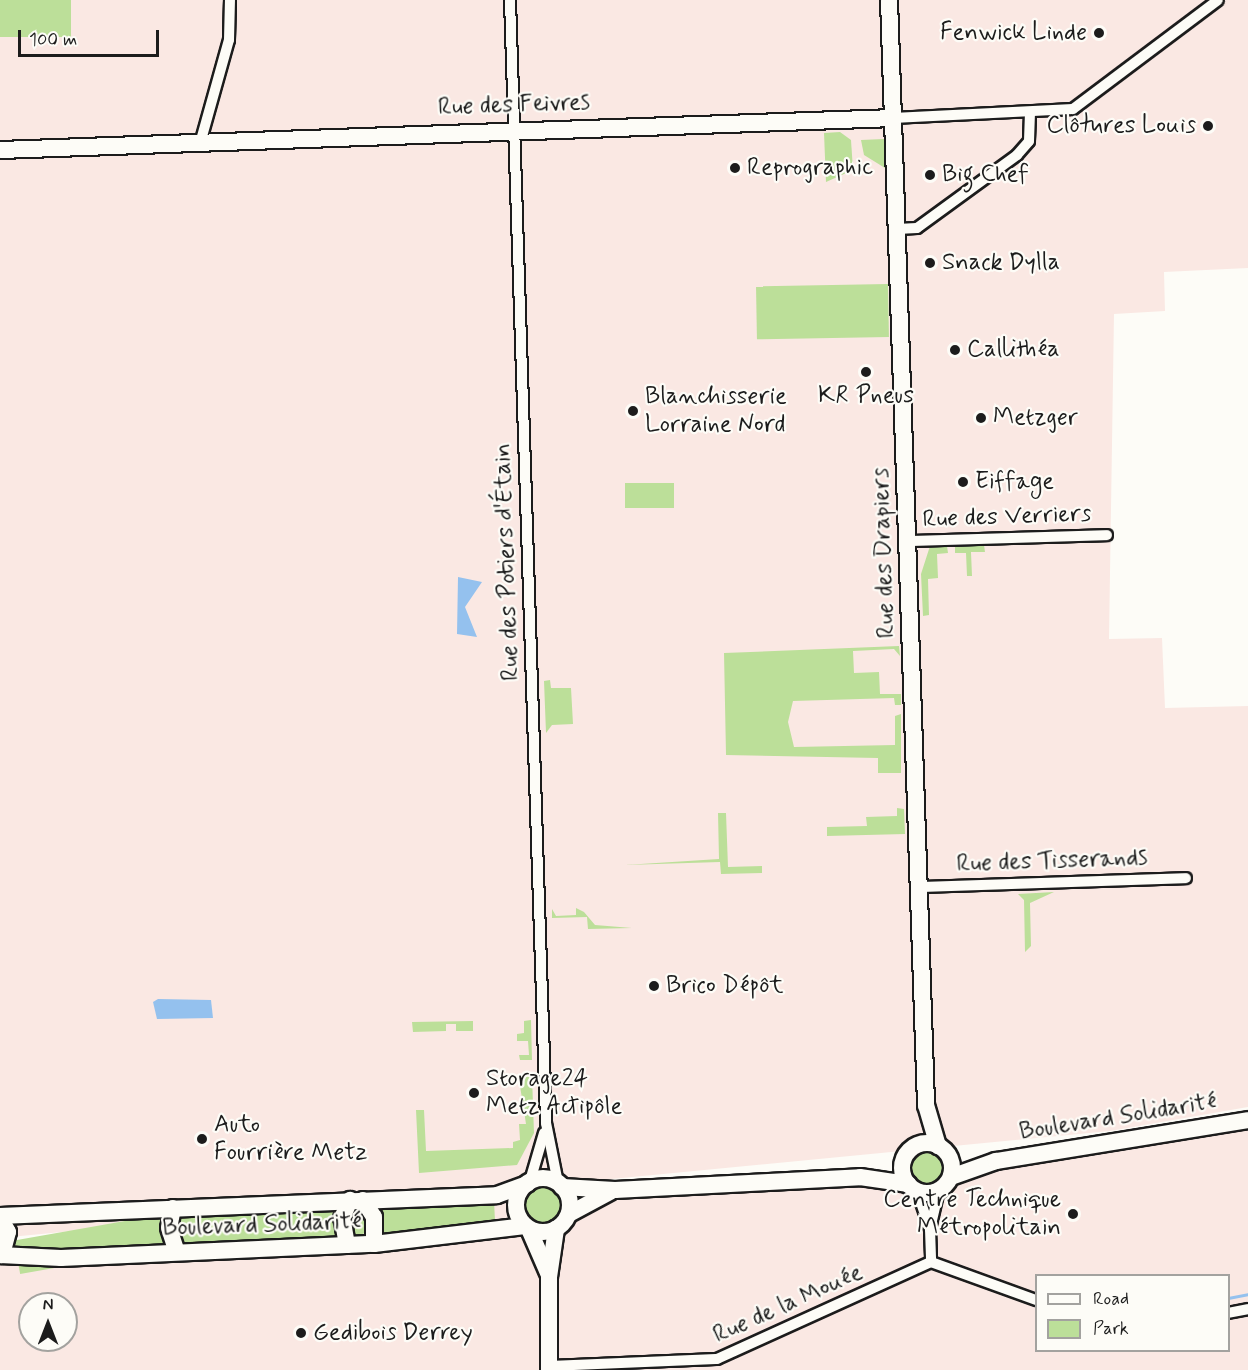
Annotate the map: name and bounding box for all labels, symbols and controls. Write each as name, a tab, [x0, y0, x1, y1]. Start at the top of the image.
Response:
scale bar	[21, 18, 162, 56]
place label: Fenwick Linde	[938, 19, 1087, 47]
marker: Fenwick Linde	[1092, 26, 1106, 40]
text: 100 m	[29, 28, 77, 52]
street label: Rue des Feivres	[437, 88, 591, 122]
place label: Clôtures Louis	[1050, 112, 1196, 140]
marker: Clôtures Louis	[1201, 119, 1215, 133]
place label: Reprographic	[747, 154, 873, 182]
marker: Reprographic	[728, 161, 742, 175]
place label: Big Chef	[942, 161, 1031, 189]
marker: Big Chef	[923, 168, 937, 182]
place label: Snack Dylla	[942, 249, 1061, 277]
marker: Snack Dylla	[923, 256, 937, 270]
place label: Callithéa	[967, 336, 1060, 364]
marker: Callithéa	[948, 343, 962, 357]
marker: KR Pneus	[859, 365, 873, 379]
place label: KR Pneus	[819, 382, 913, 410]
place label: Blanchisserie Lorraine Nord	[645, 383, 787, 439]
marker: Blanchisserie Lorraine Nord	[626, 404, 640, 418]
place label: Metzger	[993, 404, 1078, 432]
marker: Metzger	[974, 411, 988, 425]
street label: Rue des Potiers d'Étain	[489, 445, 525, 679]
street label: Rue des Drapiers	[867, 468, 901, 638]
place label: Eiffage	[975, 468, 1054, 496]
marker: Eiffage	[956, 475, 970, 489]
street label: Rue des Verriers	[923, 500, 1091, 534]
street label: Rue des Tisserands	[957, 843, 1147, 879]
place label: Brico Dépôt	[666, 972, 784, 1000]
marker: Brico Dépôt	[647, 979, 661, 993]
place label: Storage24 Metz Actipôle	[486, 1065, 623, 1121]
marker: Storage24 Metz Actipôle	[467, 1086, 481, 1100]
street label: Boulevard Solidarité	[1017, 1087, 1219, 1147]
place label: Auto Fourrière Metz	[214, 1111, 365, 1167]
marker: Auto Fourrière Metz	[195, 1132, 209, 1146]
place label: Centre Technique Métropolitain	[885, 1186, 1061, 1242]
street label: Boulevard Solidarité	[162, 1207, 362, 1243]
marker: Centre Technique Métropolitain	[1066, 1207, 1080, 1221]
street label: Rue de la Mouée	[710, 1259, 866, 1349]
legend	[1035, 1274, 1230, 1352]
text: Road	[1093, 1287, 1129, 1311]
north arrow	[18, 1292, 78, 1352]
text: N	[43, 1295, 53, 1316]
text: Park	[1093, 1317, 1129, 1341]
place label: Gedibois Derrey	[313, 1319, 473, 1347]
marker: Gedibois Derrey	[294, 1326, 308, 1340]

